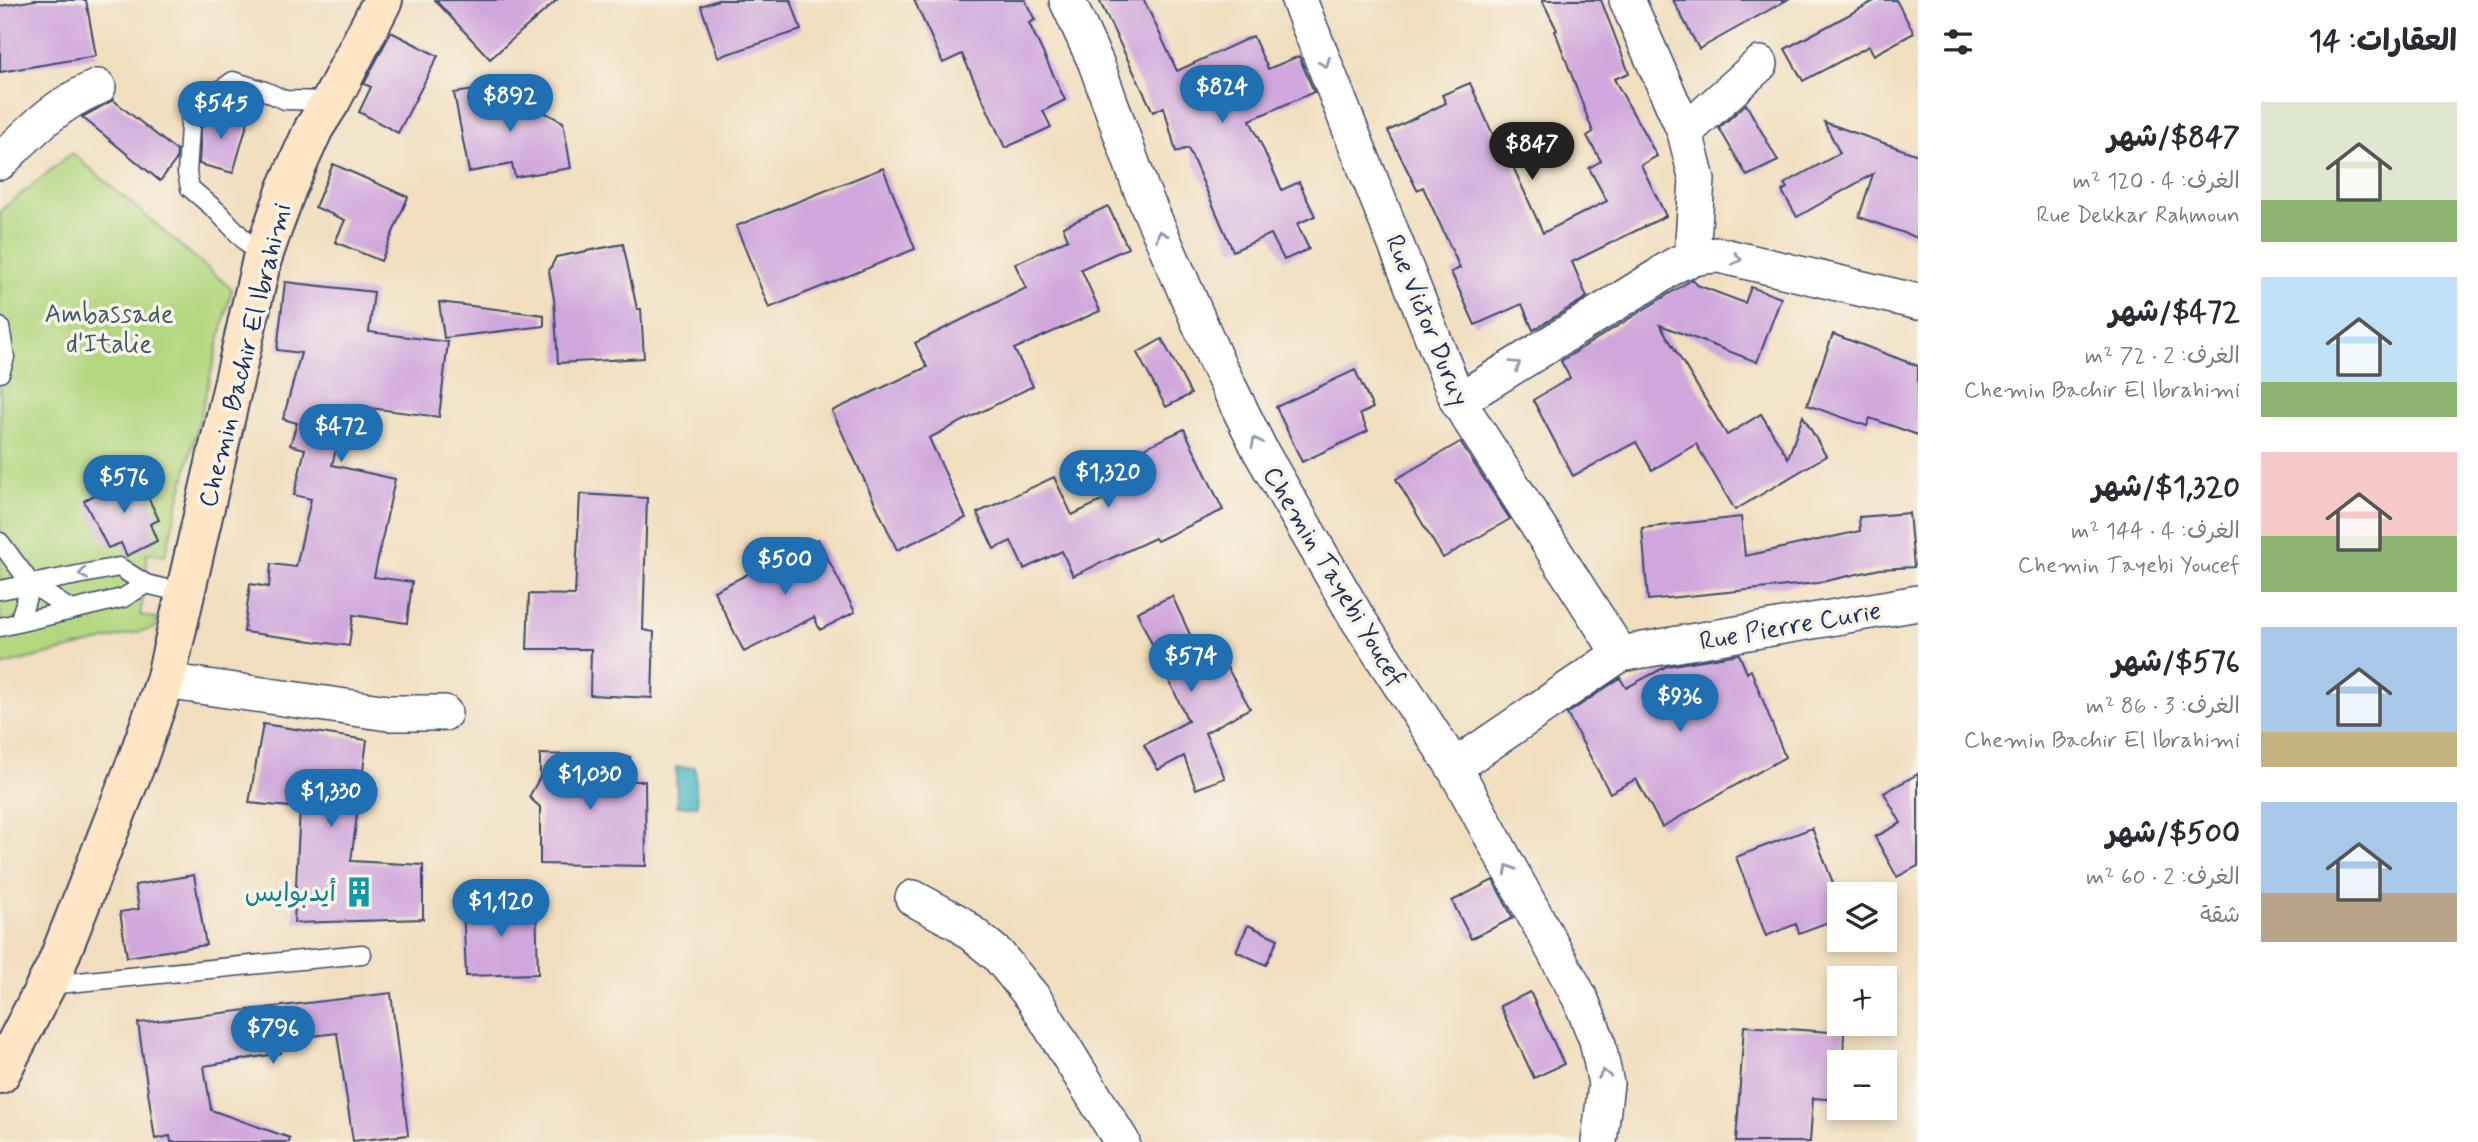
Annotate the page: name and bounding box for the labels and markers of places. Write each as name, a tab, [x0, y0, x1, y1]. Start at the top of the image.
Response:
pin: $824	[1181, 66, 1263, 125]
pin: $892	[469, 74, 551, 134]
pin: $545	[180, 82, 262, 141]
pin: $847	[1491, 122, 1573, 182]
pin: $472	[300, 405, 382, 464]
pin: $1,320	[1051, 450, 1165, 510]
pin: $576	[83, 456, 165, 515]
pin: $500	[744, 538, 826, 597]
pin: $574	[1150, 634, 1232, 694]
pin: $936	[1639, 674, 1721, 734]
pin: $1,030	[533, 752, 647, 812]
pin: $1,330	[274, 770, 388, 829]
building icon: أيدبوايس	[342, 875, 376, 909]
place label: أيدبوايس	[245, 877, 337, 911]
pin: $1,120	[444, 880, 558, 939]
pin: $796	[232, 1006, 314, 1066]

